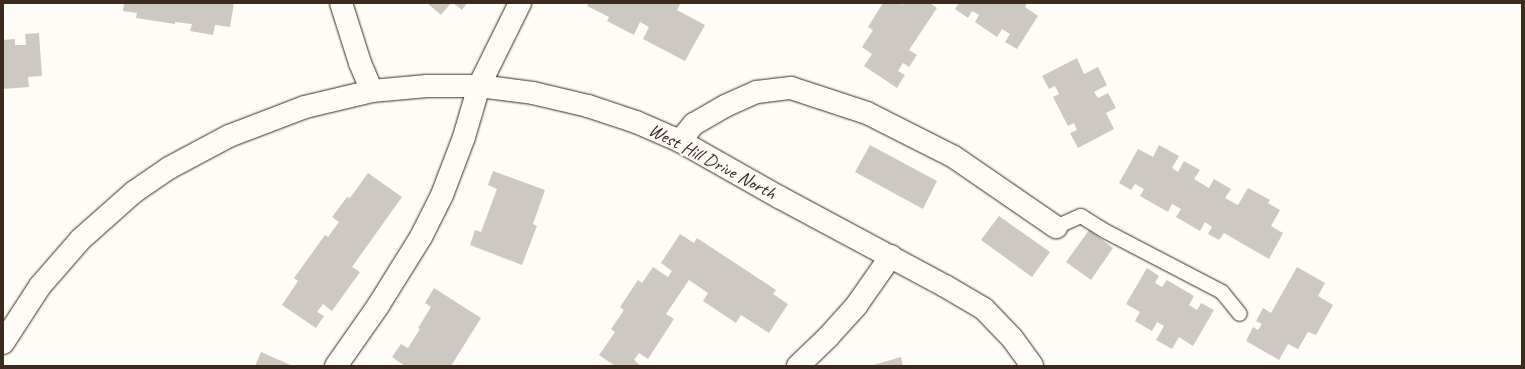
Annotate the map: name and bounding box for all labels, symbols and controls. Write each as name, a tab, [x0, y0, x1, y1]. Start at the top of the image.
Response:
street label: West Hill Drive North	[644, 119, 780, 205]

